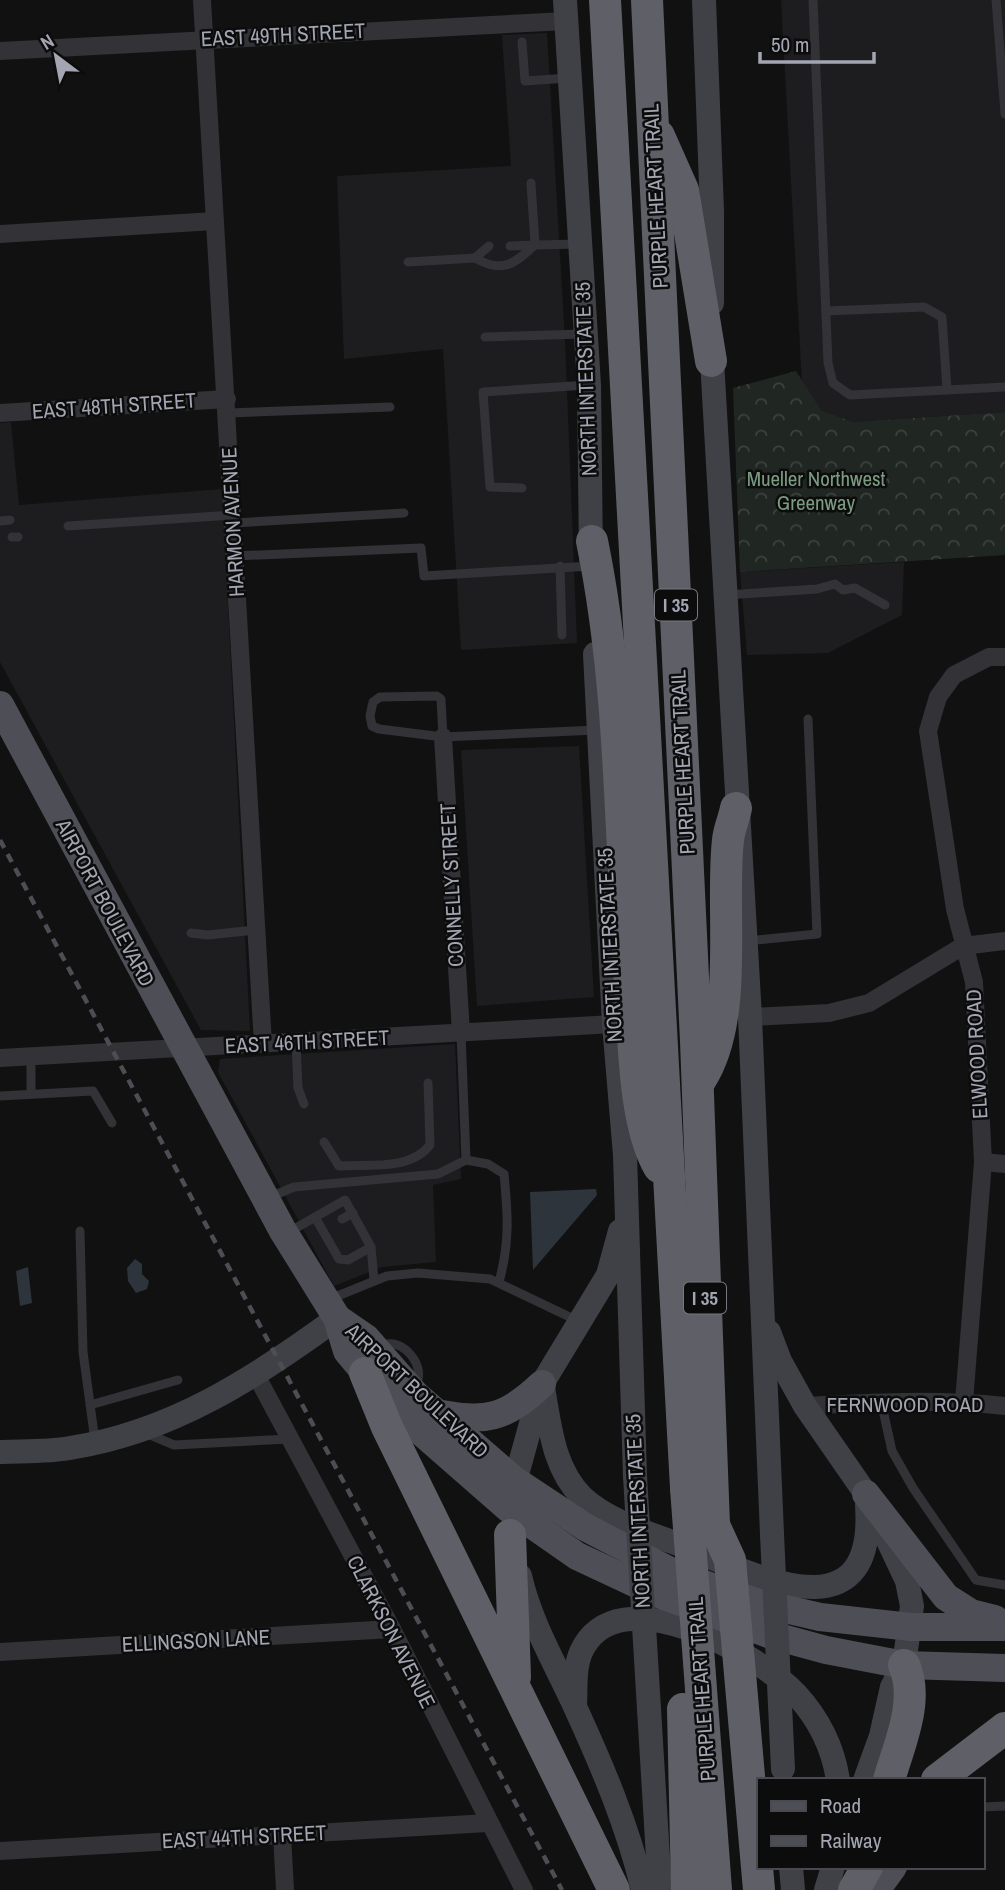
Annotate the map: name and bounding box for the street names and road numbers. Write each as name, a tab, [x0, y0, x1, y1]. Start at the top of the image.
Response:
street label: EAST 49TH STREET	[200, 16, 366, 53]
street label: PURPLE HEART TRAIL	[636, 103, 675, 289]
street label: NORTH INTERSTATE 35	[568, 281, 603, 477]
street label: EAST 48TH STREET	[31, 385, 197, 426]
street label: HARMON AVENUE	[214, 446, 251, 598]
road number: I 35	[655, 590, 697, 620]
street label: PURPLE HEART TRAIL	[663, 669, 702, 855]
street label: CONNELLY STREET	[433, 802, 470, 968]
street label: AIRPORT BOULEVARD	[49, 813, 162, 992]
street label: NORTH INTERSTATE 35	[590, 847, 629, 1043]
street label: ELWOOD ROAD	[959, 988, 994, 1120]
street label: EAST 46TH STREET	[224, 1023, 390, 1060]
road number: I 35	[684, 1282, 726, 1314]
street label: AIRPORT BOULEVARD	[339, 1316, 495, 1465]
street label: FERNWOOD ROAD	[827, 1390, 983, 1419]
street label: NORTH INTERSTATE 35	[618, 1413, 657, 1609]
street label: CLARKSON AVENUE	[340, 1550, 443, 1713]
street label: PURPLE HEART TRAIL	[681, 1595, 722, 1782]
street label: ELLINGSON LANE	[121, 1622, 271, 1659]
street label: EAST 44TH STREET	[161, 1818, 327, 1855]

